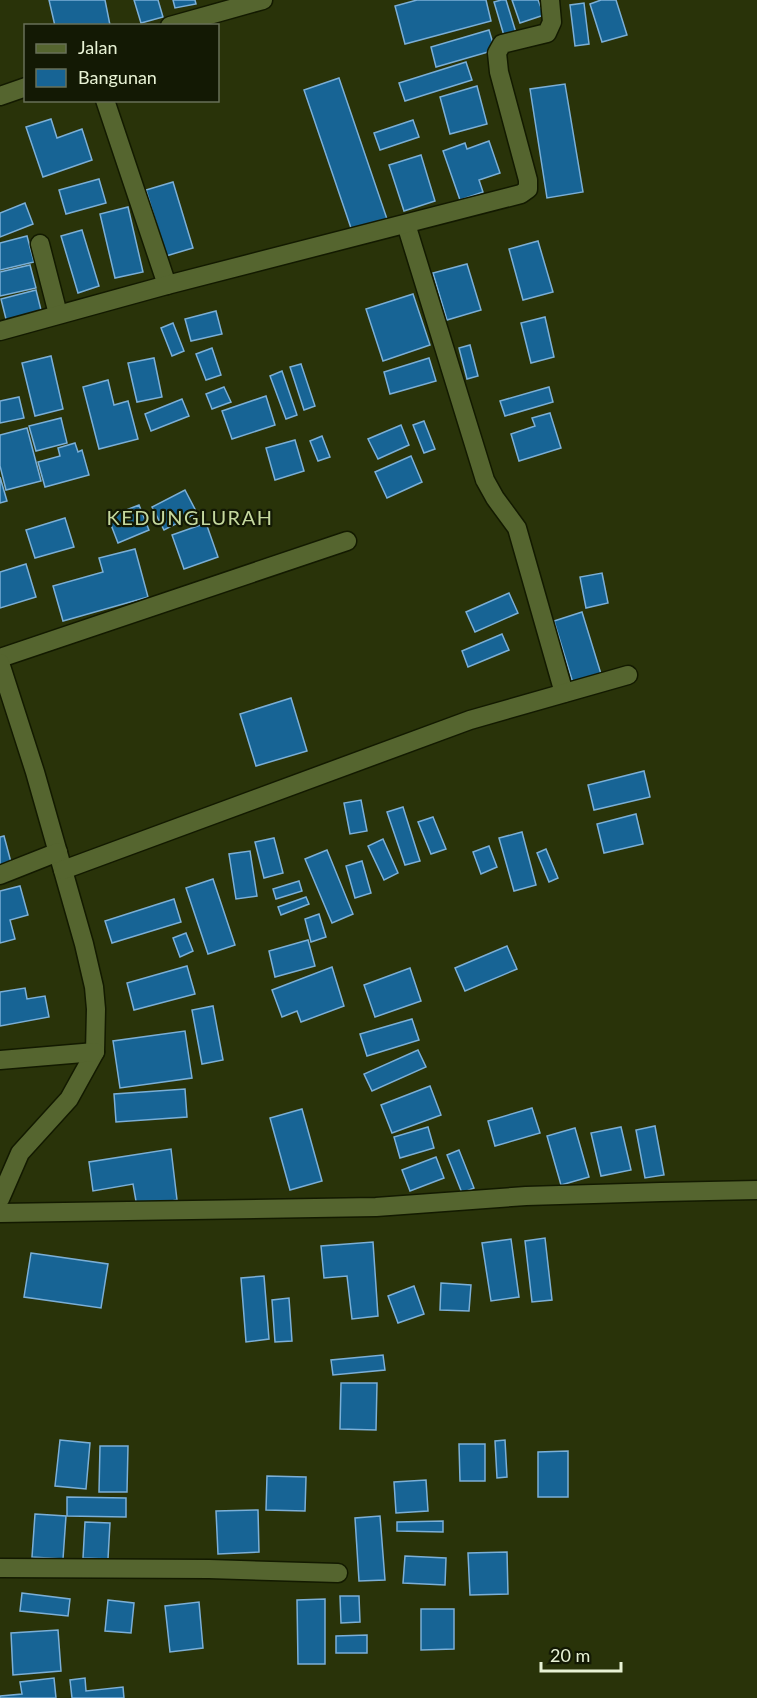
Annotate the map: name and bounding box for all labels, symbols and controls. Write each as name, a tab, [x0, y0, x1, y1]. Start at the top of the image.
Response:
legend	[24, 24, 219, 102]
text: Jalan	[78, 36, 117, 58]
text: Bangunan	[78, 66, 157, 88]
district label: KEDUNGLURAH	[107, 505, 273, 529]
scale bar	[541, 1635, 620, 1673]
text: 20 m	[550, 1644, 590, 1666]

